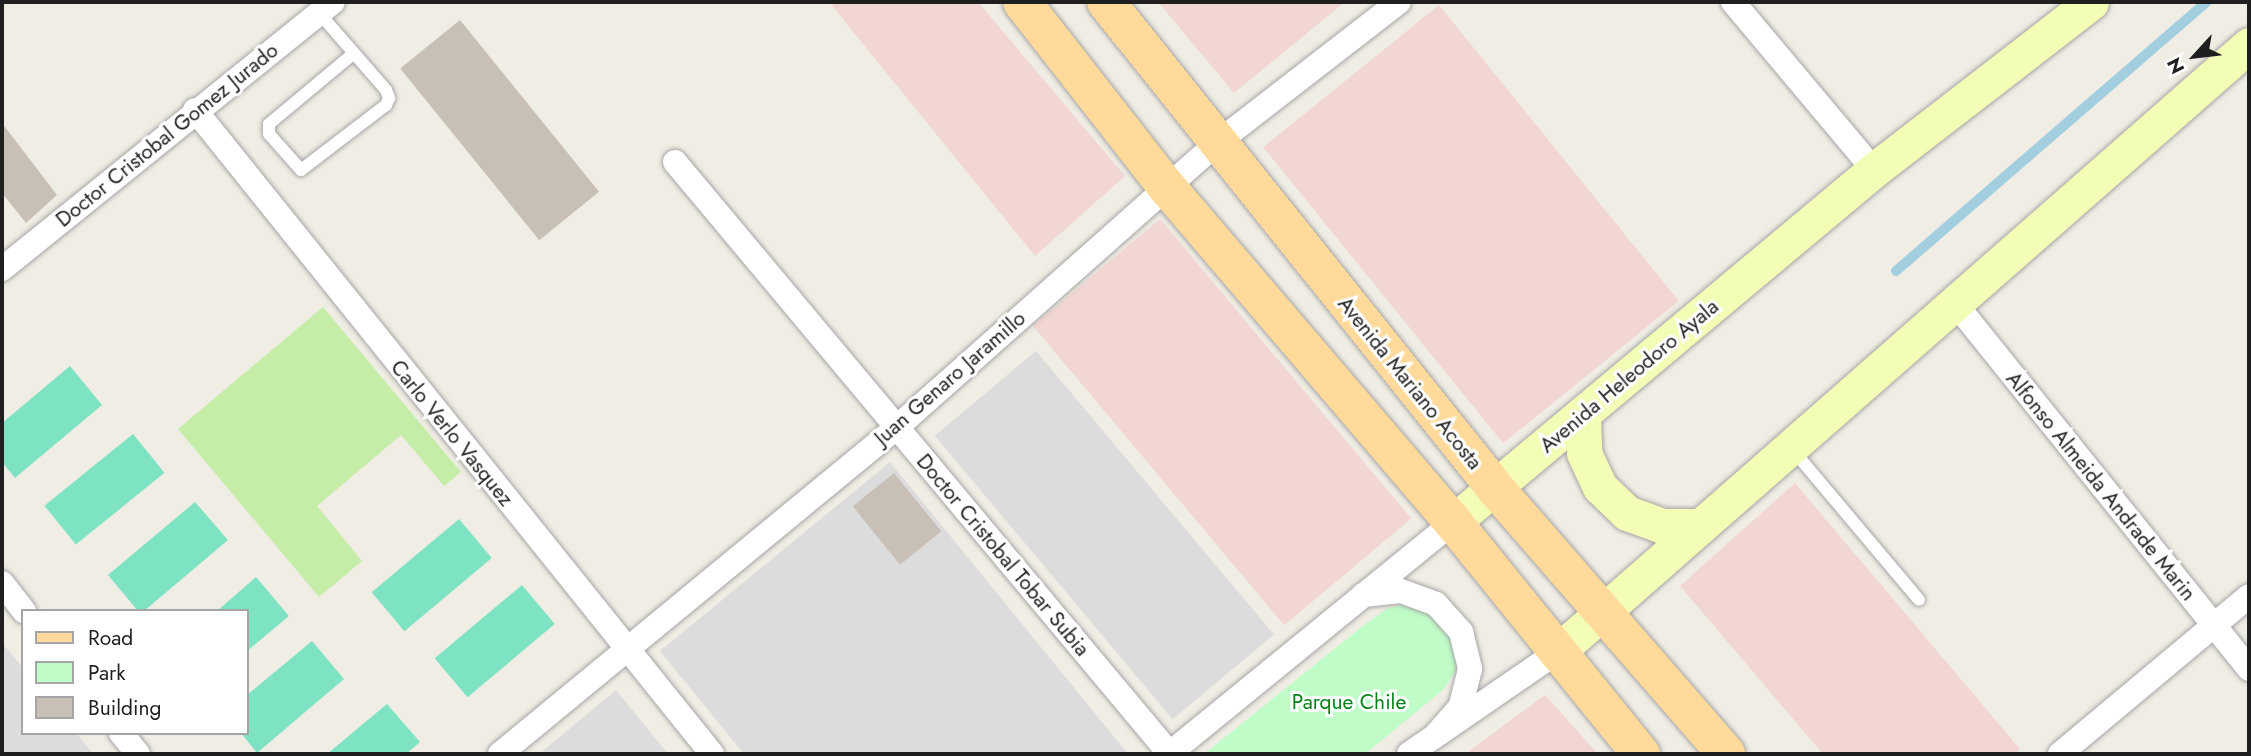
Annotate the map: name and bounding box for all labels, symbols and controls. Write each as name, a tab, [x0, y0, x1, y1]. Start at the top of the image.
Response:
north arrow	[2160, 21, 2230, 91]
street label: Doctor Cristobal Gomez Jurado	[51, 38, 283, 232]
text: N	[2160, 53, 2191, 79]
street label: Avenida Mariano Acosta	[1333, 292, 1487, 474]
street label: Avenida Heleodoro Ayala	[1535, 294, 1723, 458]
street label: Juan Genaro Jaramillo	[869, 306, 1031, 450]
street label: Carlo Verlo Vasquez	[385, 355, 519, 511]
street label: Alfonso Almeida Andrade Marin	[2001, 366, 2201, 606]
street label: Doctor Cristobal Tobar Subia	[911, 449, 1095, 661]
legend	[21, 609, 248, 735]
text: Road	[88, 623, 133, 653]
text: Park	[88, 658, 125, 688]
park label: Parque Chile	[1292, 689, 1406, 715]
text: Building	[88, 693, 161, 723]

